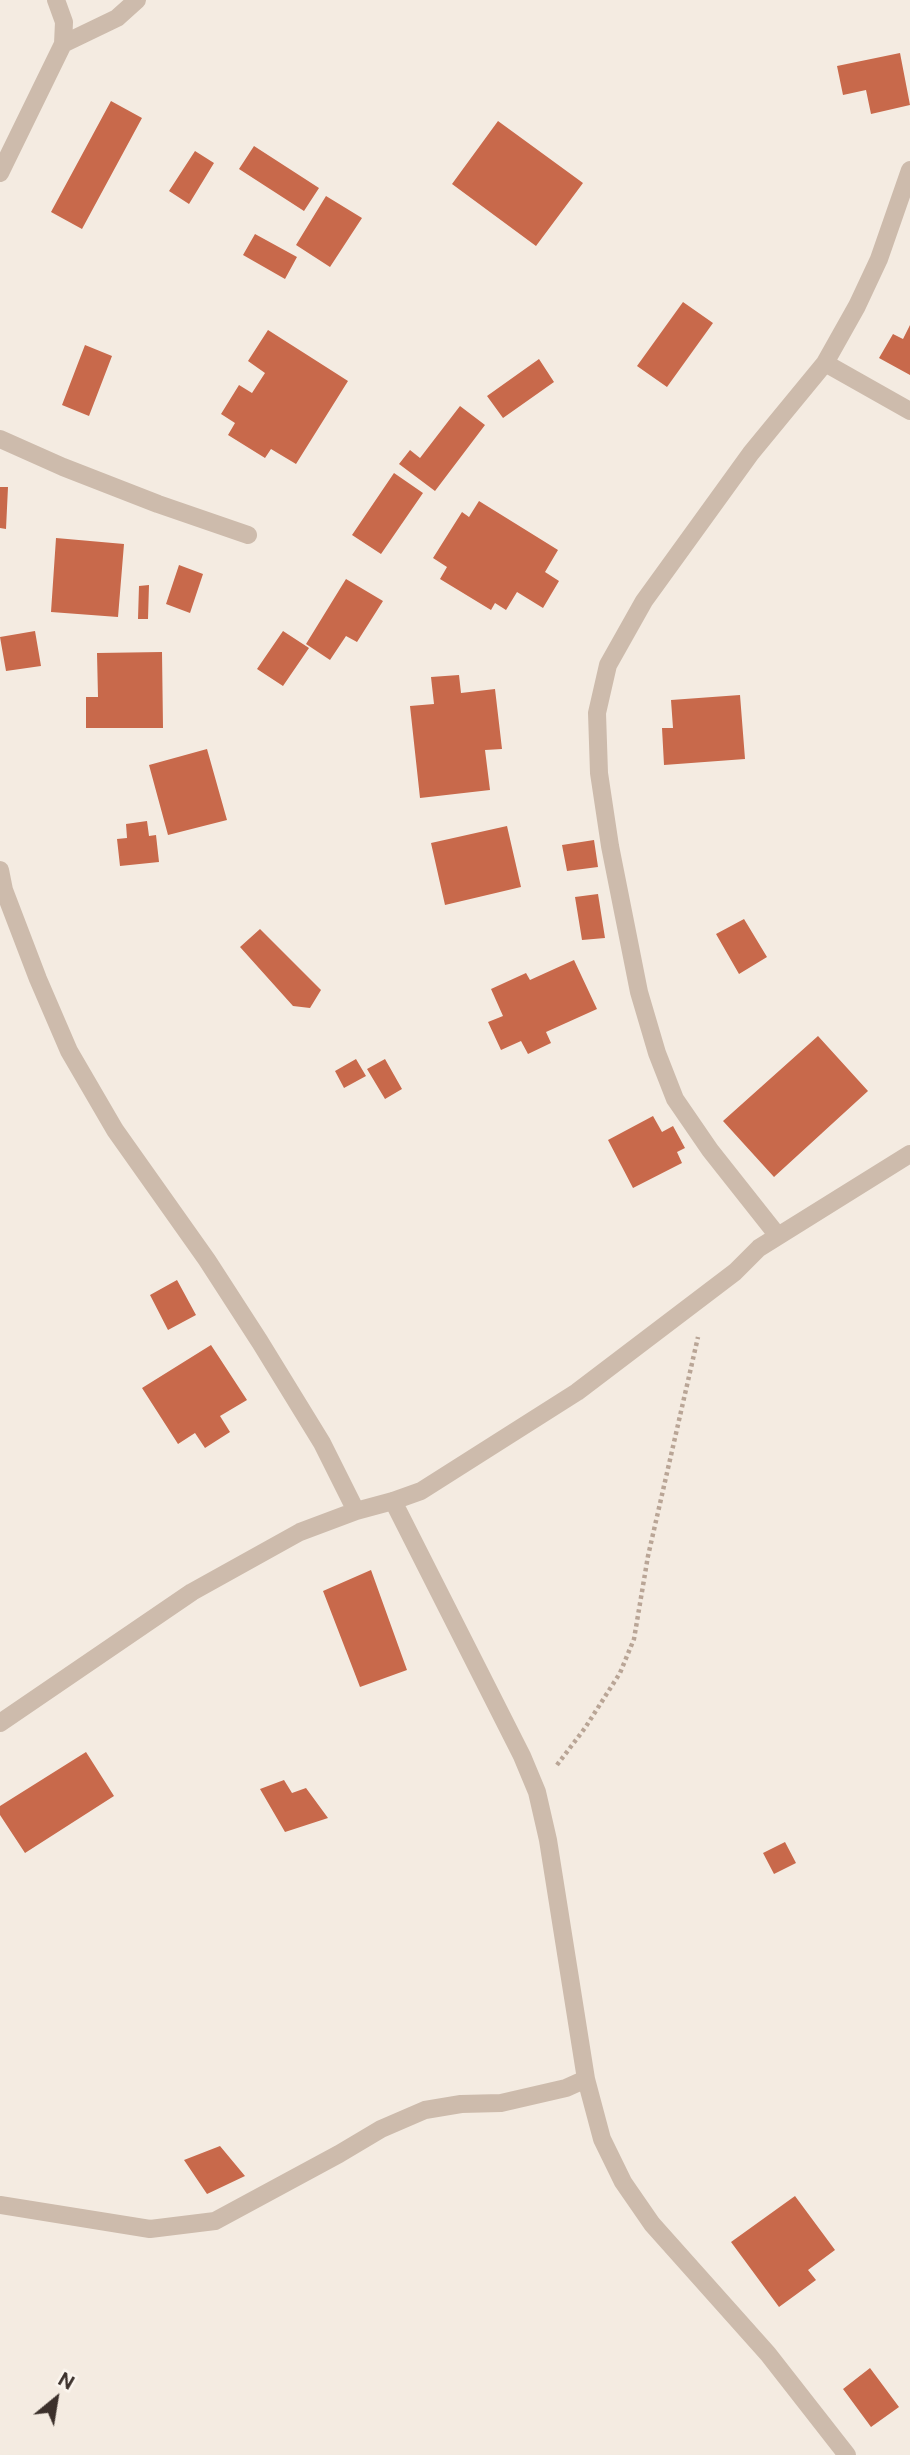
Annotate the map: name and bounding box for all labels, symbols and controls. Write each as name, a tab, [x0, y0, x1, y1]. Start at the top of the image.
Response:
north arrow	[21, 2364, 91, 2434]
text: N	[55, 2368, 78, 2394]

